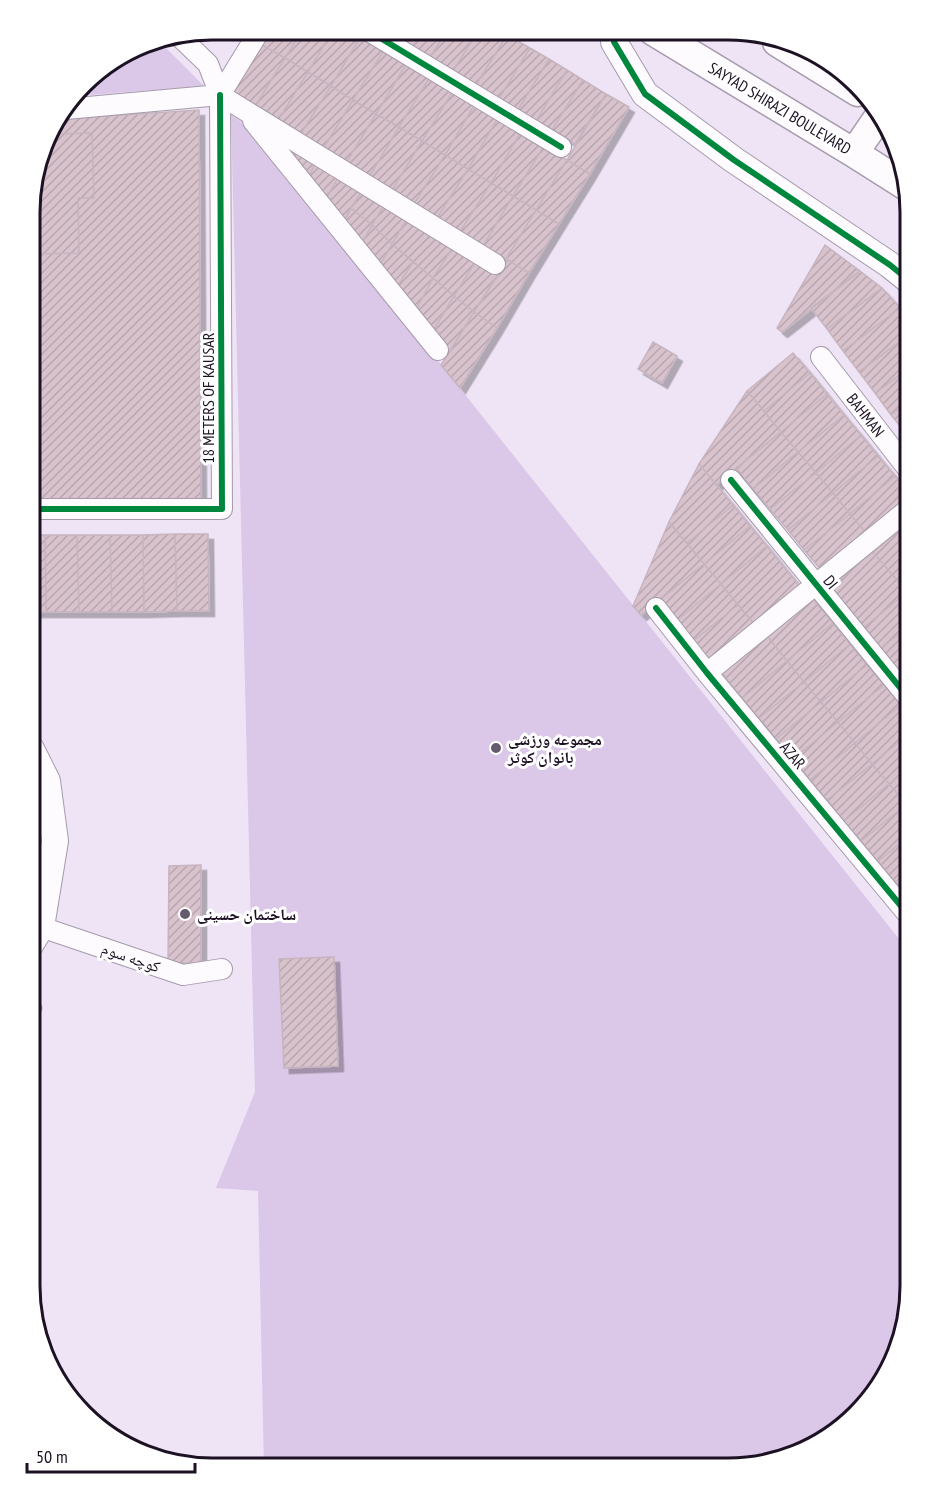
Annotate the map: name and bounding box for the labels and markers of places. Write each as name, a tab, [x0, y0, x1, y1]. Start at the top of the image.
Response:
place label: مجموعه ورزشی بانوان کوثر	[507, 729, 602, 767]
marker: مجموعه ورزشی بانوان کوثر	[489, 741, 503, 755]
place label: ساختمان حسینی	[197, 904, 296, 924]
marker: ساختمان حسینی	[178, 907, 192, 921]

